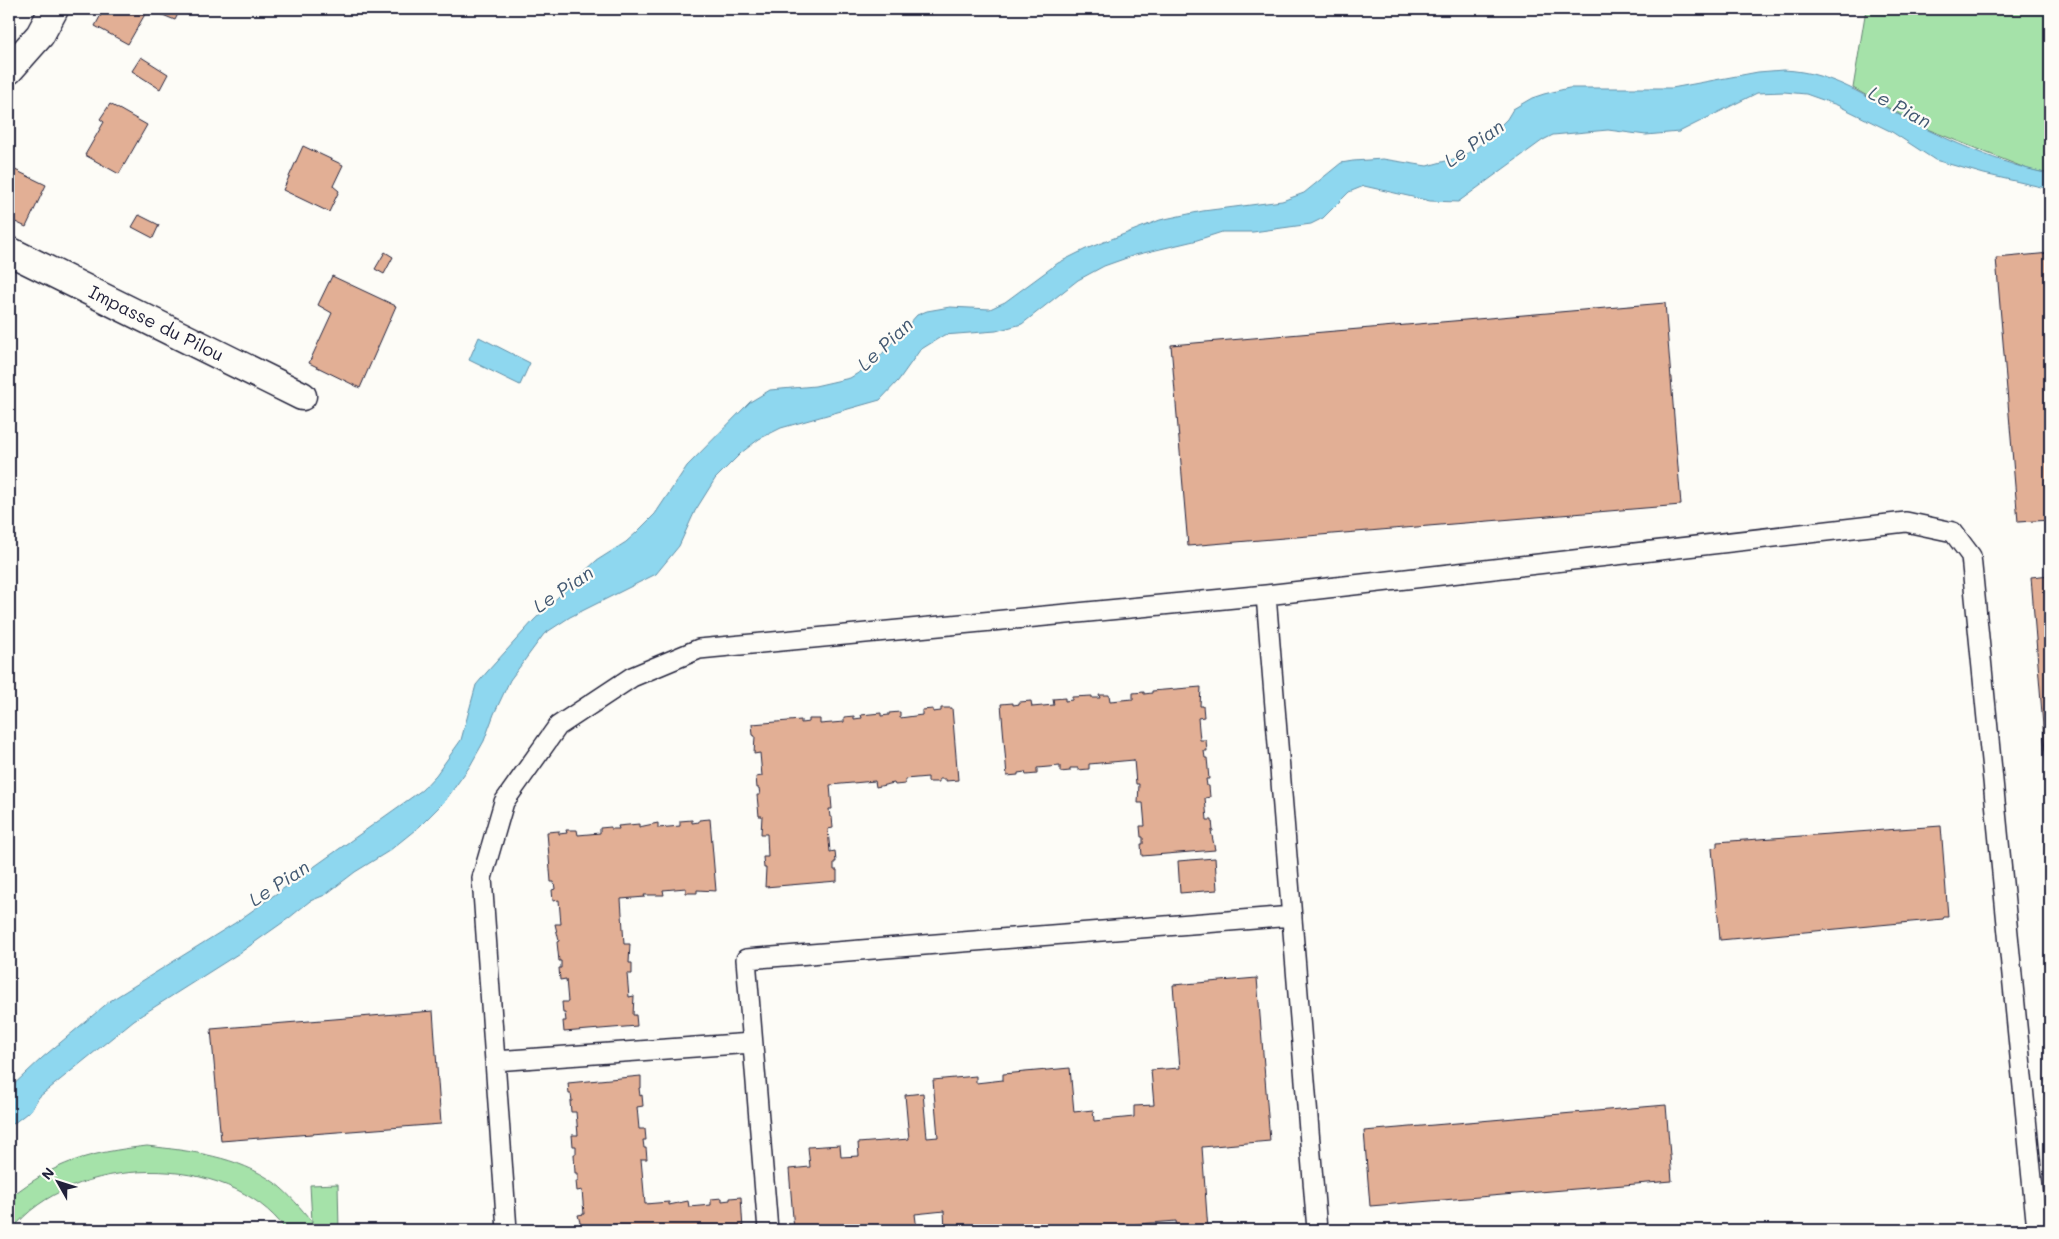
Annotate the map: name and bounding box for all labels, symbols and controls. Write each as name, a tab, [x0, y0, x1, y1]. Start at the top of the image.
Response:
water label: Le Pian	[1865, 80, 1936, 133]
water label: Le Pian	[1439, 113, 1509, 172]
street label: Impasse du Pilou	[85, 279, 228, 366]
water label: Le Pian	[851, 311, 918, 376]
water label: Le Pian	[528, 559, 598, 618]
water label: Le Pian	[244, 854, 314, 911]
north arrow	[32, 1156, 82, 1206]
text: N	[37, 1163, 58, 1184]

